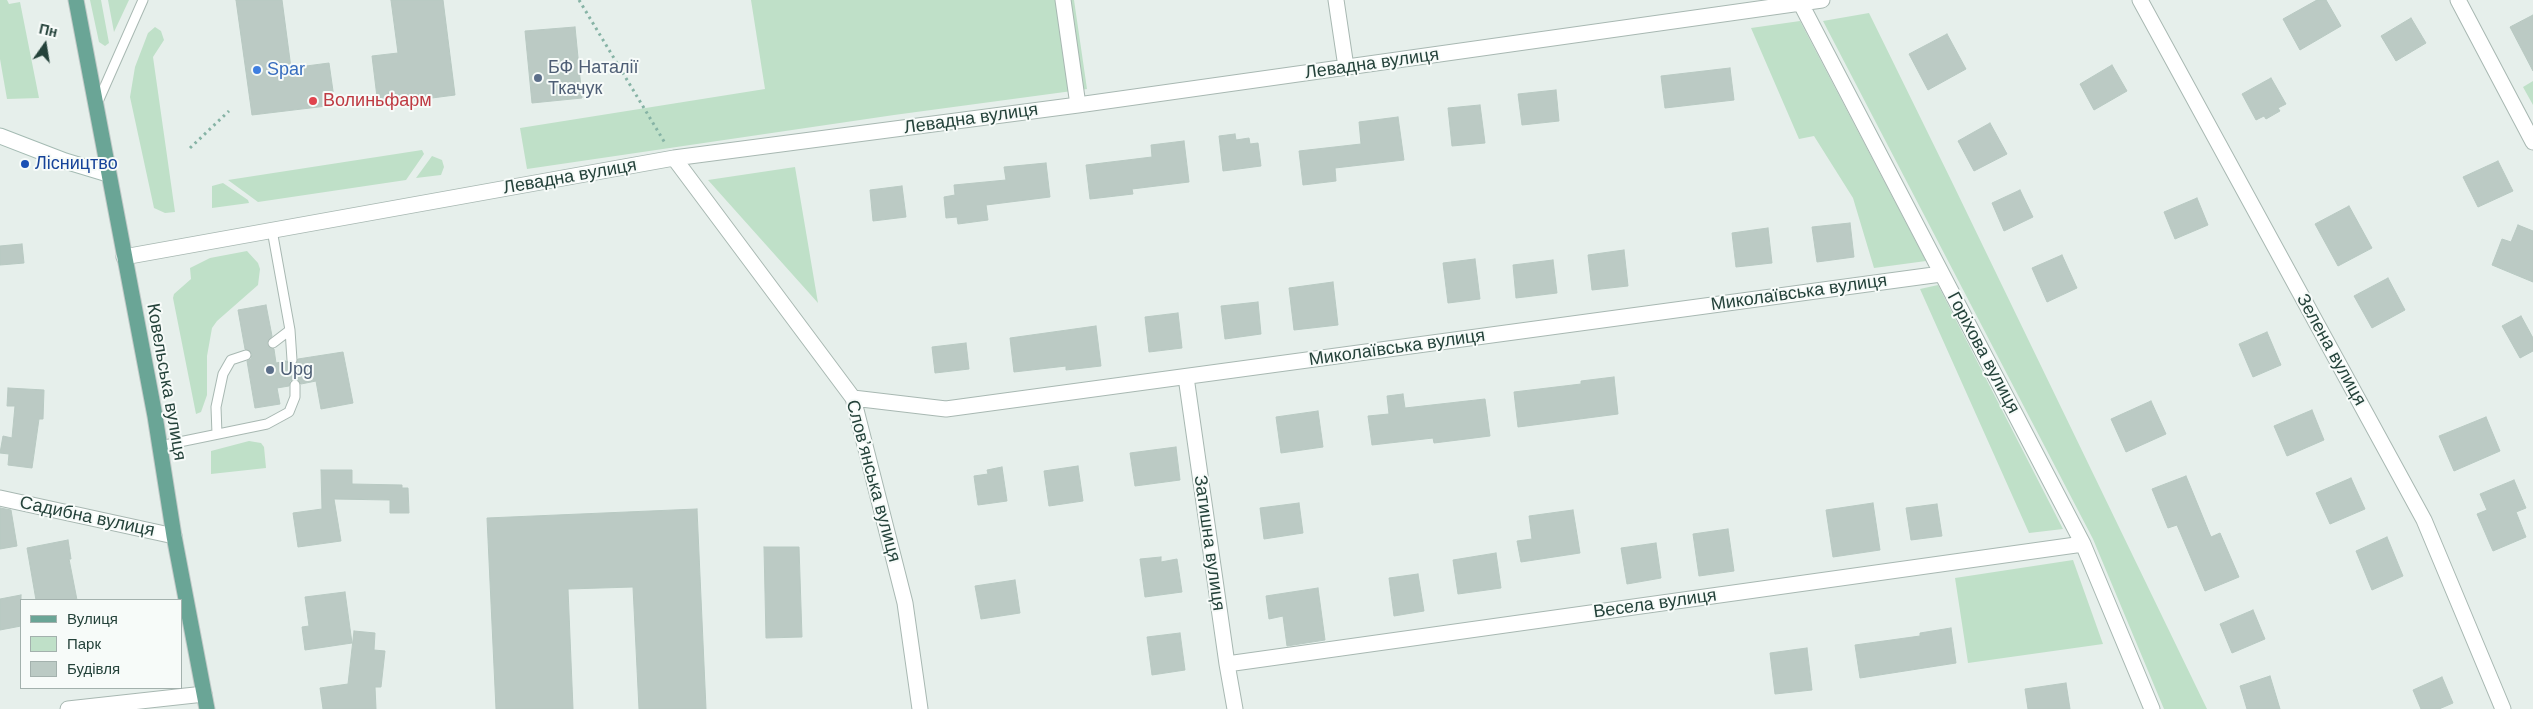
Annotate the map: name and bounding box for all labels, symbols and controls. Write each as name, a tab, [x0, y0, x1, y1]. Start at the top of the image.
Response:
north arrow	[20, 20, 70, 70]
text: Пн	[38, 21, 59, 40]
street label: Левадна вулиця	[1304, 44, 1440, 84]
place label: БФ Наталії Ткачук	[548, 57, 638, 100]
place label: Spar	[267, 59, 305, 81]
marker: Spar	[251, 64, 263, 76]
marker: БФ Наталії Ткачук	[532, 72, 544, 84]
place label: Волиньфарм	[323, 90, 432, 112]
marker: Волиньфарм	[307, 95, 319, 107]
street label: Левадна вулиця	[903, 99, 1039, 139]
place label: Лісництво	[35, 153, 118, 175]
street label: Левадна вулиця	[502, 155, 638, 199]
marker: Лісництво	[19, 158, 31, 170]
street label: Миколаївська вулиця	[1710, 270, 1888, 316]
street label: Горіхова вулиця	[1942, 289, 2024, 417]
street label: Зелена вулиця	[2291, 290, 2371, 410]
street label: Ковельська вулиця	[142, 302, 190, 462]
street label: Миколаївська вулиця	[1308, 325, 1486, 371]
place label: Upg	[280, 359, 313, 381]
marker: Upg	[264, 364, 276, 376]
street label: Словʼянська вулиця	[841, 398, 905, 564]
street label: Затишна вулиця	[1189, 474, 1229, 612]
street label: Садибна вулиця	[18, 492, 156, 542]
street label: Весела вулиця	[1592, 585, 1718, 623]
legend	[20, 599, 182, 689]
text: Вулиця	[67, 610, 118, 627]
text: Парк	[67, 635, 101, 652]
text: Будівля	[67, 660, 120, 677]

